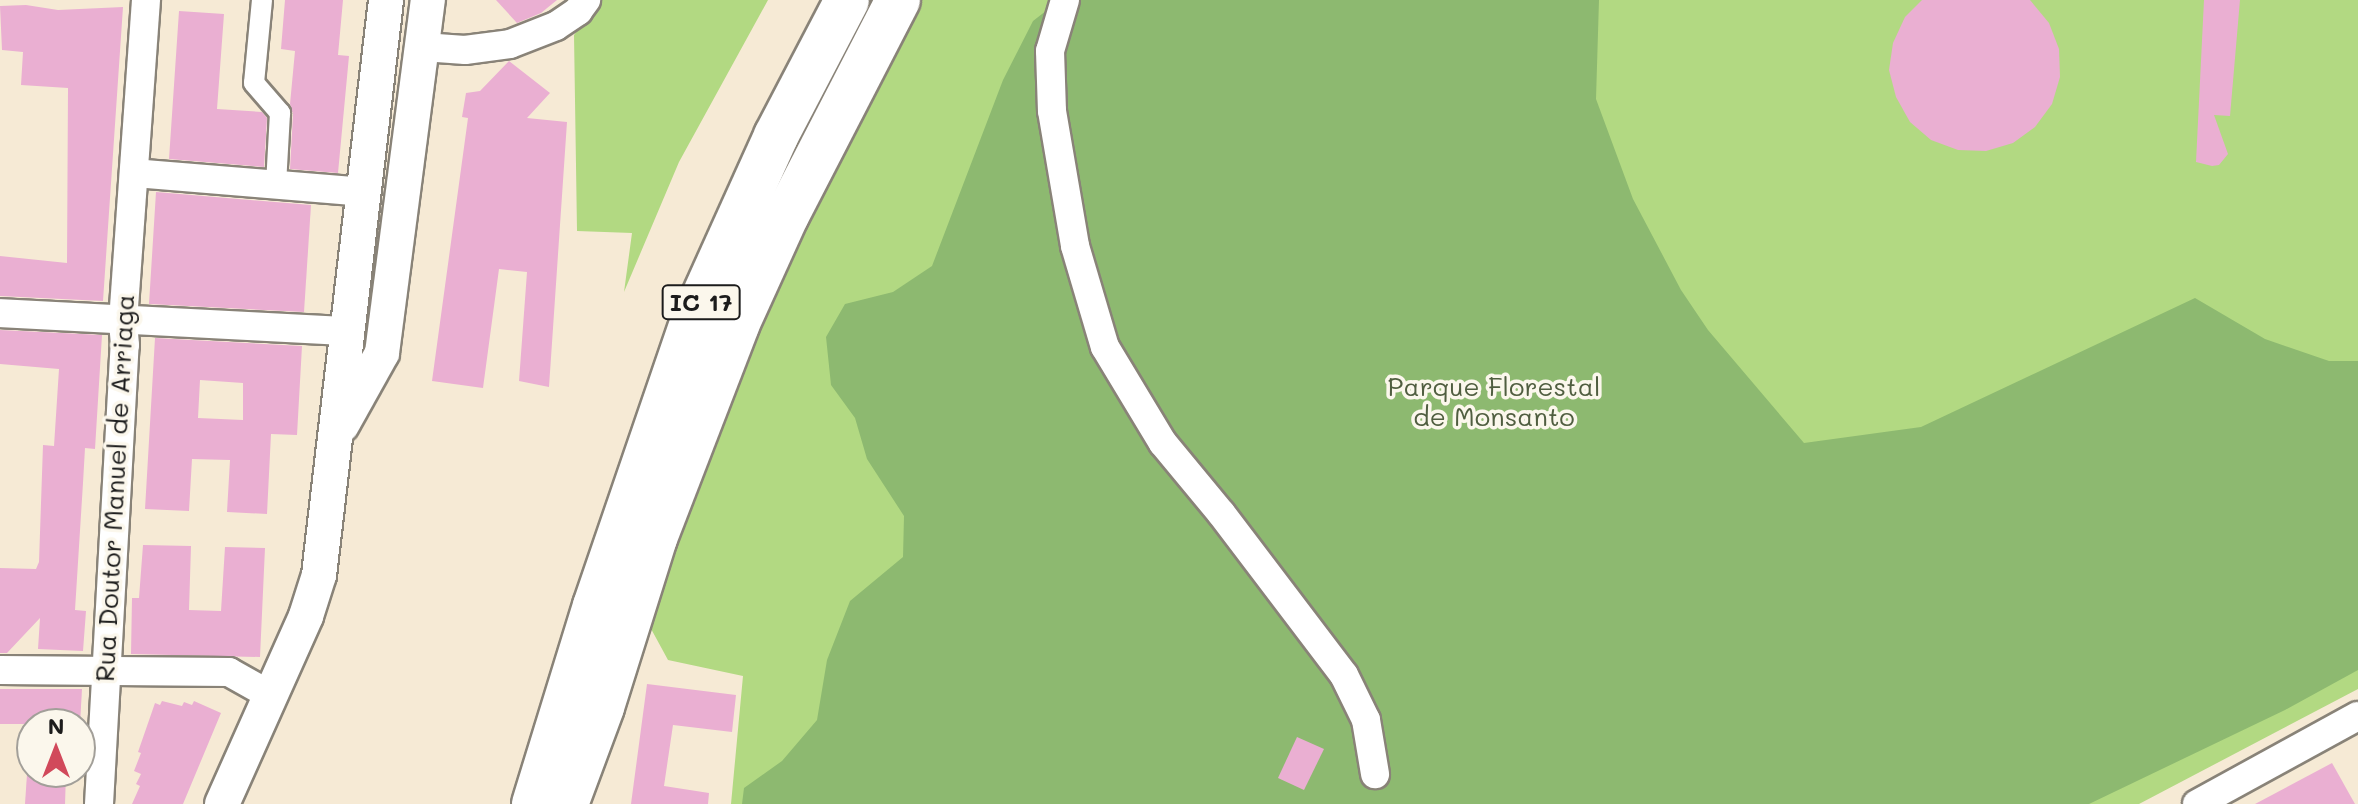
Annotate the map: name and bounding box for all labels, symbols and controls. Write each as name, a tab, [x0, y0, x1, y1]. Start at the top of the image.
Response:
road number: IC 17	[661, 282, 741, 322]
street label: Rua Doutor Manuel de Arriaga	[89, 293, 141, 683]
park label: Parque Florestal de Monsanto	[1388, 371, 1600, 432]
north arrow	[16, 708, 96, 788]
text: N	[48, 711, 64, 740]

